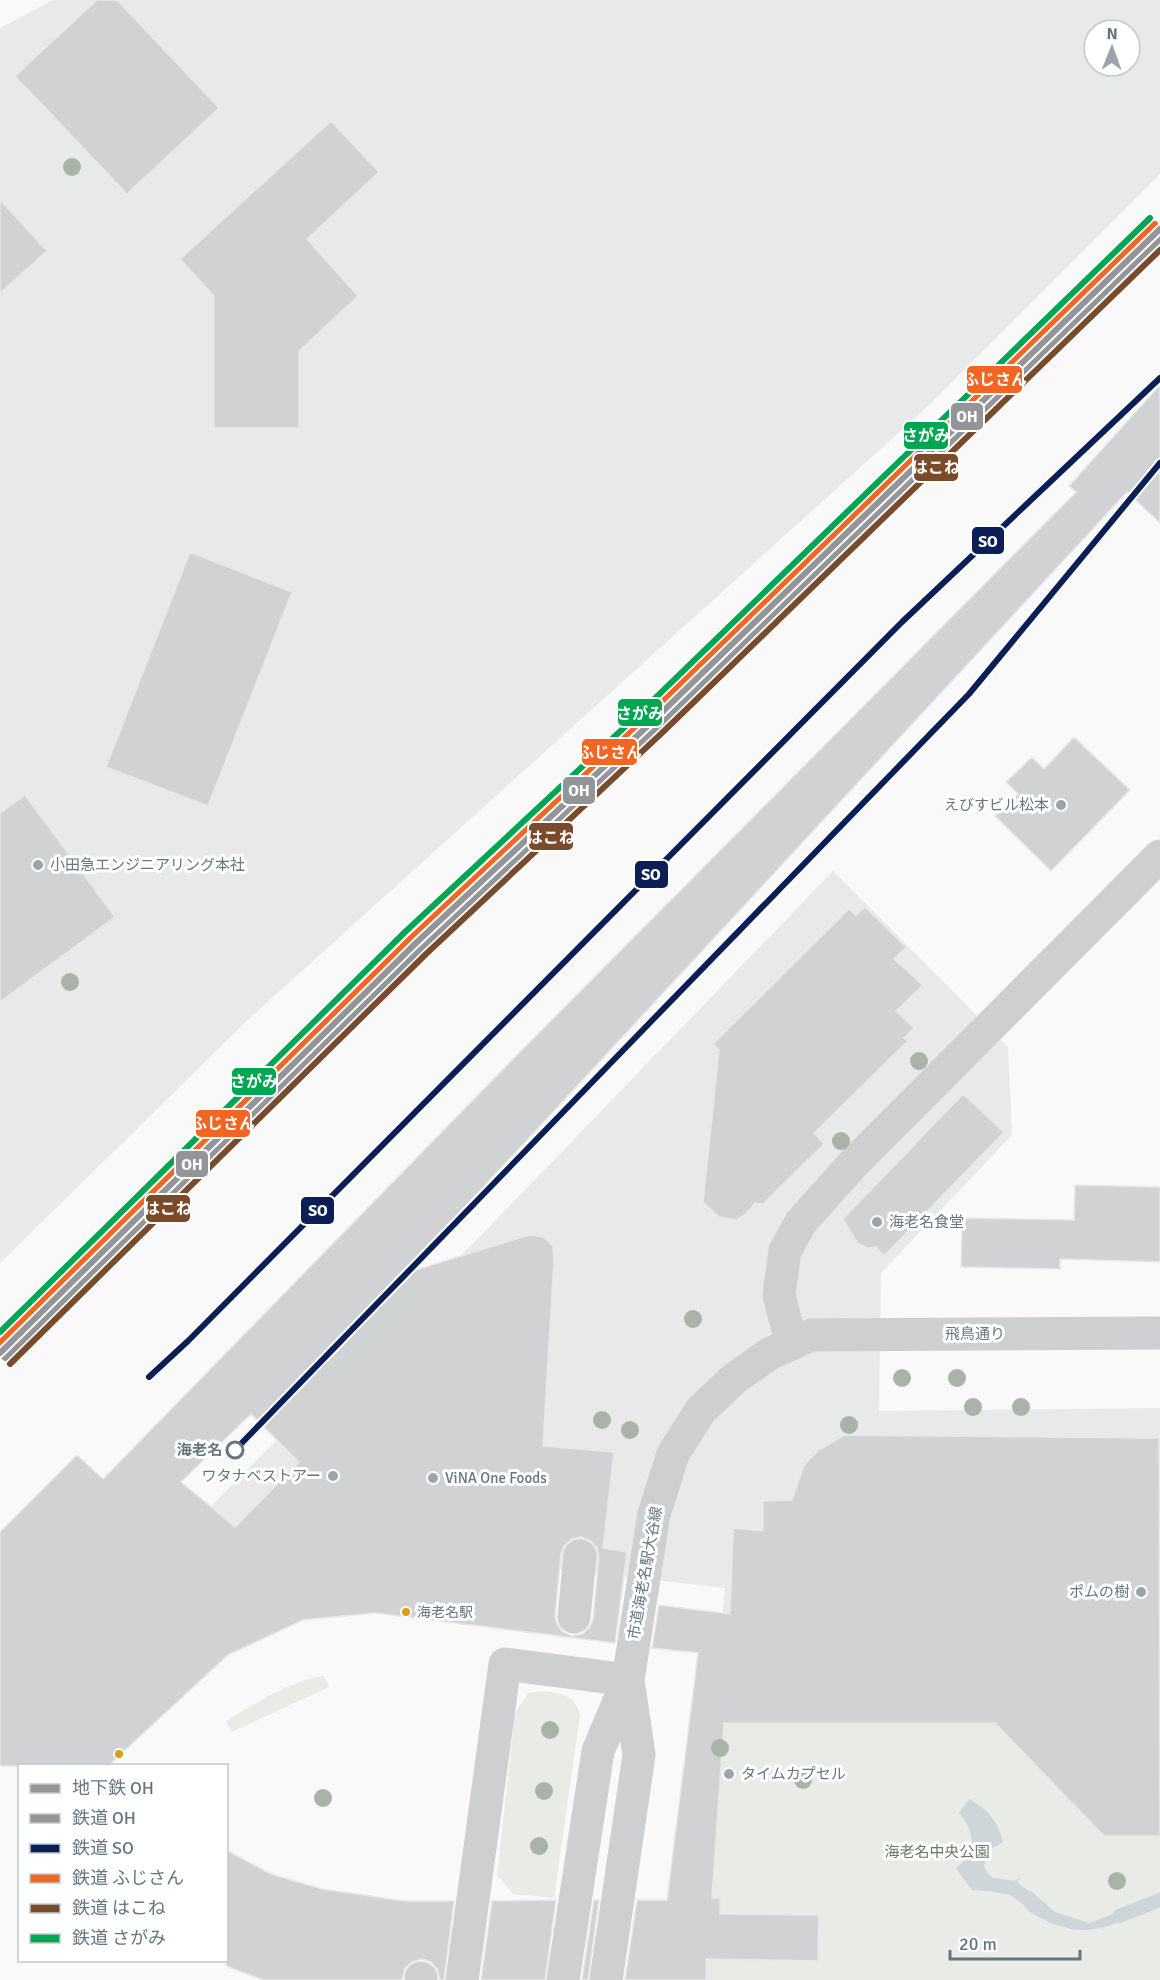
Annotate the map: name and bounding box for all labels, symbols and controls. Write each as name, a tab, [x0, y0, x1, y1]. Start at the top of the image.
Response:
north arrow	[1082, 18, 1142, 78]
text: N	[1107, 24, 1118, 44]
line badge: ふじさん	[966, 365, 1023, 394]
text: ふじさん	[963, 370, 1027, 390]
line badge: OH	[950, 402, 984, 431]
text: OH	[956, 407, 978, 427]
line badge: さがみ	[903, 421, 949, 450]
text: さがみ	[902, 426, 950, 446]
line badge: はこね	[913, 453, 959, 482]
text: はこね	[912, 458, 960, 478]
line badge: SO	[971, 526, 1005, 555]
text: SO	[978, 532, 998, 552]
line badge: さがみ	[617, 698, 663, 727]
text: さがみ	[616, 704, 664, 724]
line badge: ふじさん	[581, 738, 638, 766]
text: ふじさん	[578, 743, 642, 763]
line badge: OH	[562, 776, 596, 805]
text: OH	[568, 781, 590, 801]
place label: えびすビル松本	[944, 796, 1049, 814]
marker: えびすビル松本	[1054, 798, 1068, 812]
line badge: はこね	[528, 822, 574, 851]
text: はこね	[527, 828, 575, 848]
place label: 小田急エンジニアリング本社	[50, 856, 245, 874]
marker: 小田急エンジニアリング本社	[31, 858, 45, 872]
line badge: SO	[634, 860, 669, 889]
text: SO	[641, 865, 661, 885]
line badge: さがみ	[231, 1067, 277, 1096]
text: さがみ	[230, 1072, 278, 1092]
line badge: ふじさん	[195, 1109, 251, 1138]
text: ふじさん	[191, 1114, 255, 1134]
line badge: OH	[175, 1150, 209, 1178]
text: OH	[181, 1155, 203, 1175]
line badge: はこね	[145, 1194, 191, 1223]
line badge: SO	[300, 1196, 335, 1225]
text: はこね	[144, 1199, 192, 1219]
text: SO	[308, 1201, 328, 1221]
place label: 海老名食堂	[889, 1213, 964, 1231]
marker: 海老名食堂	[870, 1215, 884, 1229]
street label: 飛鳥通り	[945, 1325, 1005, 1343]
place label: 海老名	[177, 1441, 222, 1459]
marker: 海老名	[226, 1441, 244, 1459]
place label: ワタナベストアー	[202, 1467, 321, 1485]
marker: ワタナベストアー	[326, 1469, 340, 1483]
place label: ViNA One Foods	[445, 1469, 547, 1487]
marker: ViNA One Foods	[426, 1471, 440, 1485]
street label: 市道海老名駅大谷線	[624, 1505, 666, 1641]
place label: ポムの樹	[1069, 1583, 1129, 1601]
marker: ポムの樹	[1134, 1585, 1148, 1599]
place label: 海老名駅	[417, 1604, 473, 1621]
marker: 海老名駅	[400, 1606, 412, 1618]
unlabelled marker	[113, 1748, 125, 1760]
legend	[18, 1764, 228, 1962]
place label: タイムカプセル	[741, 1765, 846, 1783]
marker: タイムカプセル	[722, 1767, 736, 1781]
text: 地下鉄 OH	[72, 1777, 154, 1799]
text: 鉄道 OH	[72, 1807, 136, 1829]
text: 鉄道 SO	[72, 1837, 134, 1859]
park label: 海老名中央公園	[884, 1843, 990, 1861]
text: 鉄道 ふじさん	[72, 1867, 184, 1889]
text: 鉄道 はこね	[72, 1897, 166, 1919]
scale bar	[950, 1923, 1080, 1961]
text: 鉄道 さがみ	[72, 1927, 166, 1949]
text: 20 m	[959, 1933, 997, 1955]

